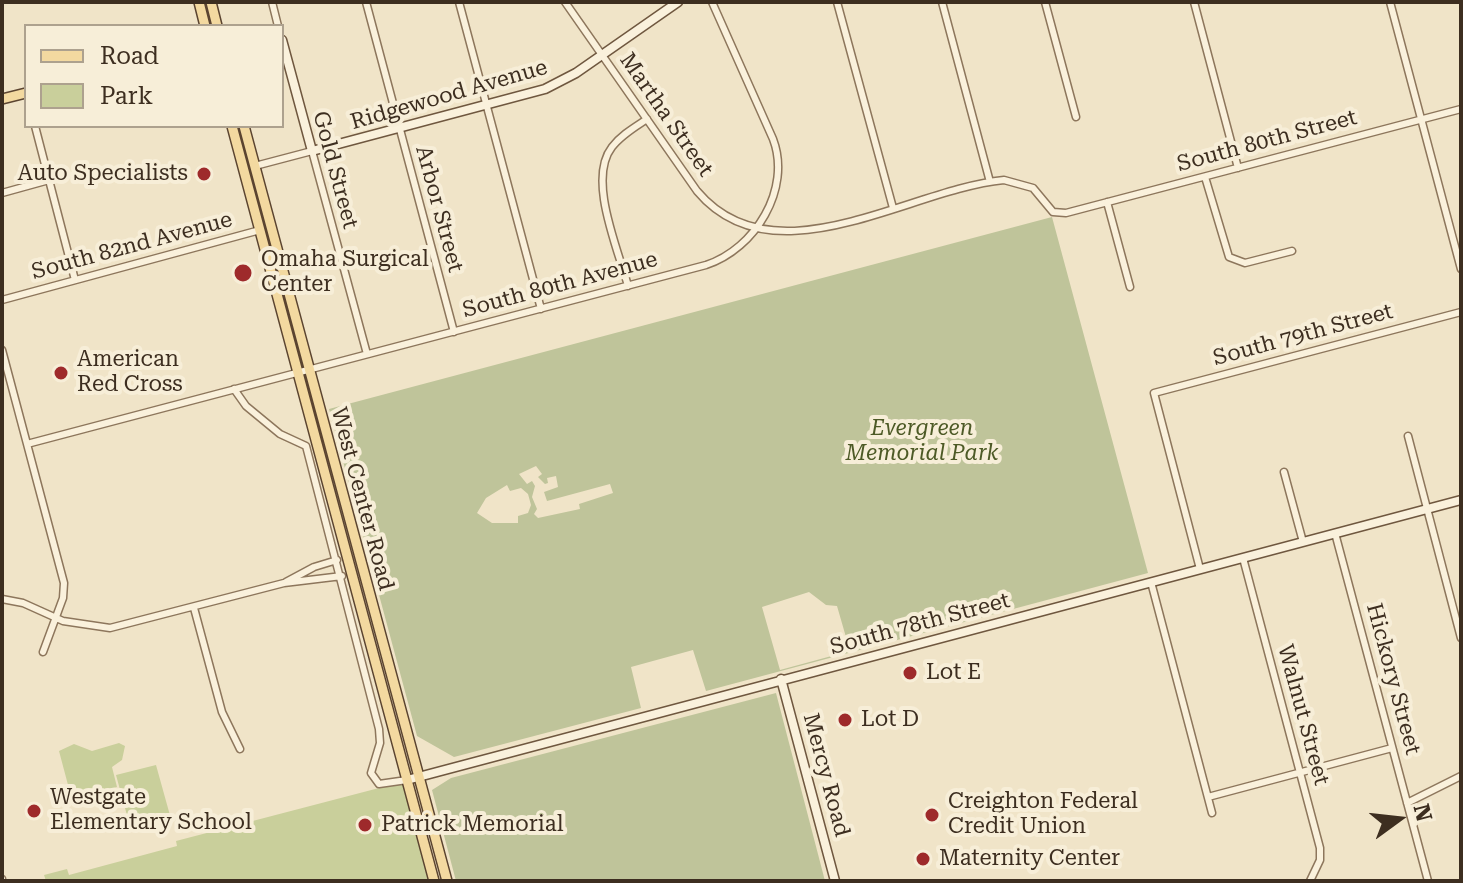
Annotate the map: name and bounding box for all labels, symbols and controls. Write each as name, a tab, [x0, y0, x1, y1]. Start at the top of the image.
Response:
legend	[24, 24, 284, 128]
text: Road	[100, 42, 159, 70]
street label: Martha Street	[614, 48, 718, 182]
street label: Ridgewood Avenue	[348, 54, 550, 136]
text: Park	[100, 82, 153, 110]
street label: South 80th Street	[1174, 104, 1360, 178]
street label: Gold Street	[307, 108, 363, 232]
street label: Arbor Street	[409, 143, 469, 275]
place label: Auto Specialists	[18, 161, 188, 187]
marker: Auto Specialists	[195, 165, 213, 183]
street label: South 82nd Avenue	[29, 207, 235, 285]
street label: South 80th Avenue	[460, 246, 660, 324]
place label: Omaha Surgical Center	[261, 247, 429, 298]
marker: Omaha Surgical Center	[232, 262, 254, 284]
street label: South 79th Street	[1210, 298, 1396, 372]
place label: American Red Cross	[77, 347, 183, 398]
marker: American Red Cross	[52, 364, 70, 382]
street label: West Center Road	[325, 405, 399, 593]
park label: Evergreen Memorial Park	[846, 416, 998, 468]
street label: South 78th Street	[827, 587, 1013, 661]
street label: Hickory Street	[1360, 600, 1426, 758]
street label: Walnut Street	[1272, 642, 1334, 788]
place label: Lot E	[926, 660, 981, 686]
marker: Lot E	[901, 664, 919, 682]
place label: Lot D	[861, 707, 919, 733]
street label: Mercy Road	[797, 710, 855, 840]
marker: Lot D	[836, 711, 854, 729]
north arrow	[1359, 779, 1439, 859]
place label: Westgate Elementary School	[50, 785, 252, 836]
place label: Creighton Federal Credit Union	[948, 789, 1138, 840]
text: N	[1408, 801, 1437, 824]
marker: Westgate Elementary School	[25, 802, 43, 820]
marker: Creighton Federal Credit Union	[923, 806, 941, 824]
place label: Patrick Memorial	[381, 812, 564, 838]
marker: Patrick Memorial	[356, 816, 374, 834]
place label: Maternity Center	[939, 846, 1120, 872]
marker: Maternity Center	[914, 850, 932, 868]

